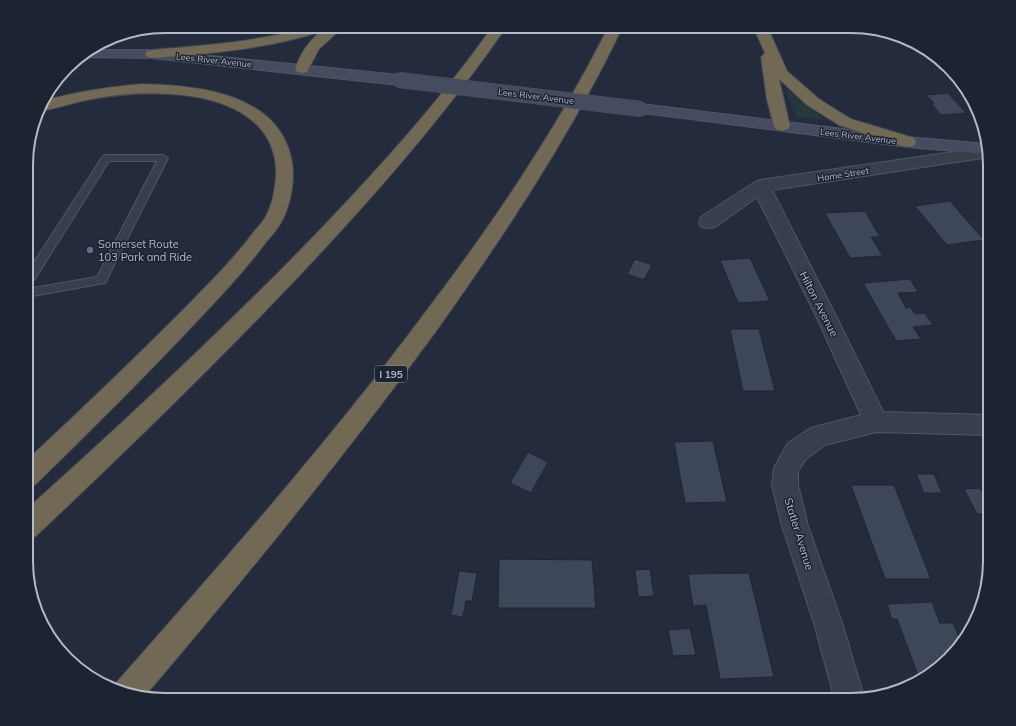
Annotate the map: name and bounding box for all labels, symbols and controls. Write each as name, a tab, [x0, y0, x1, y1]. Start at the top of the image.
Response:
street label: Lees River Avenue	[175, 51, 253, 69]
street label: Lees River Avenue	[497, 86, 575, 106]
street label: Lees River Avenue	[819, 126, 897, 146]
street label: Home Street	[816, 164, 870, 184]
place label: Somerset Route 103 Park and Ride	[98, 237, 192, 264]
marker: Somerset Route 103 Park and Ride	[85, 245, 95, 255]
street label: Hilton Avenue	[797, 269, 841, 339]
road number: I 195	[375, 366, 407, 382]
street label: Statler Avenue	[781, 496, 817, 572]

